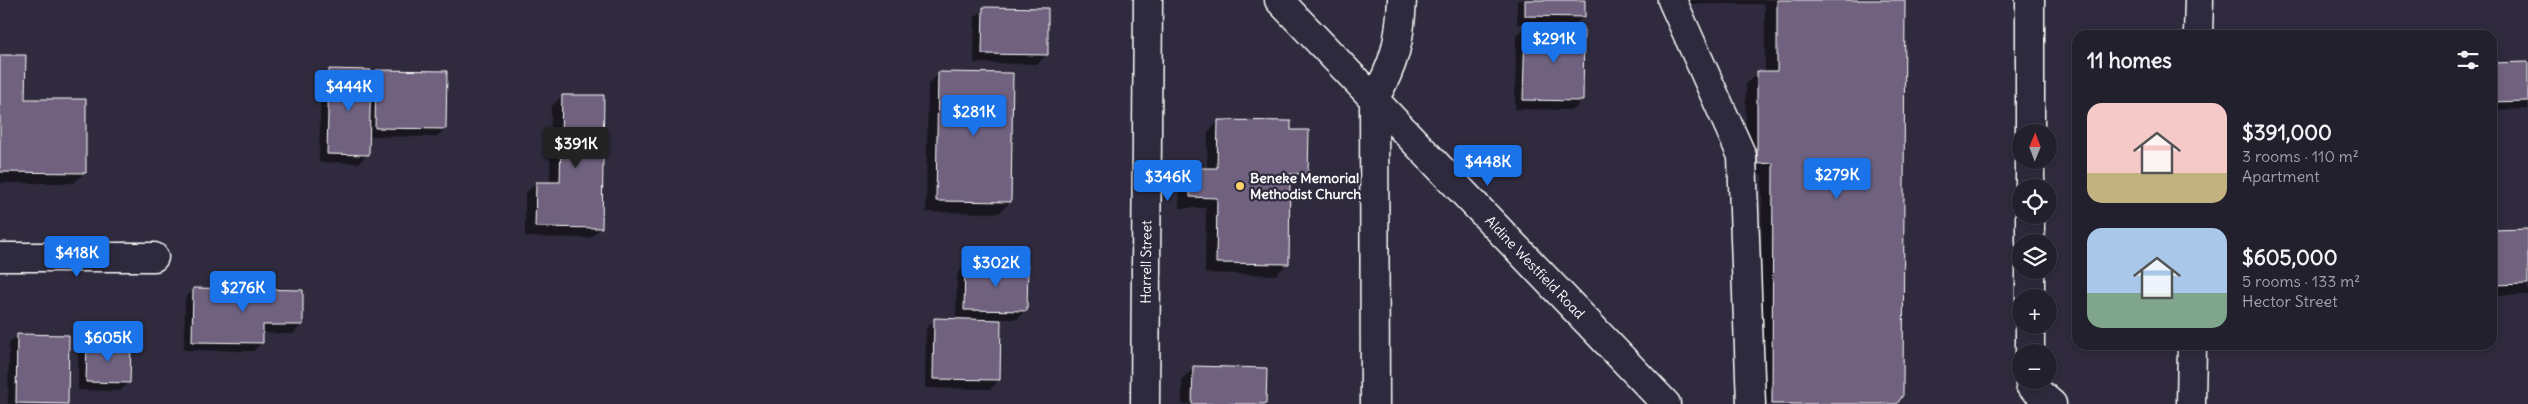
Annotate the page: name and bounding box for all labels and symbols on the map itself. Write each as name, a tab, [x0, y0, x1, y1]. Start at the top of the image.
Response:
pin: $291K	[1519, 22, 1589, 64]
pin: $444K	[314, 70, 384, 112]
pin: $281K	[939, 94, 1009, 137]
north arrow	[2012, 124, 2058, 169]
pin: $391K	[541, 126, 611, 169]
pin: $448K	[1453, 144, 1523, 187]
pin: $279K	[1802, 158, 1872, 200]
pin: $346K	[1133, 160, 1203, 202]
place label: Beneke Memorial Methodist Church	[1250, 169, 1361, 203]
marker: Beneke Memorial Methodist Church	[1234, 180, 1246, 192]
street label: Aldine Westfield Road	[1481, 212, 1589, 323]
street label: Harrell Street	[1137, 220, 1155, 304]
pin: $418K	[42, 236, 112, 278]
pin: $302K	[961, 246, 1031, 288]
pin: $276K	[208, 270, 278, 313]
pin: $605K	[73, 320, 143, 363]

